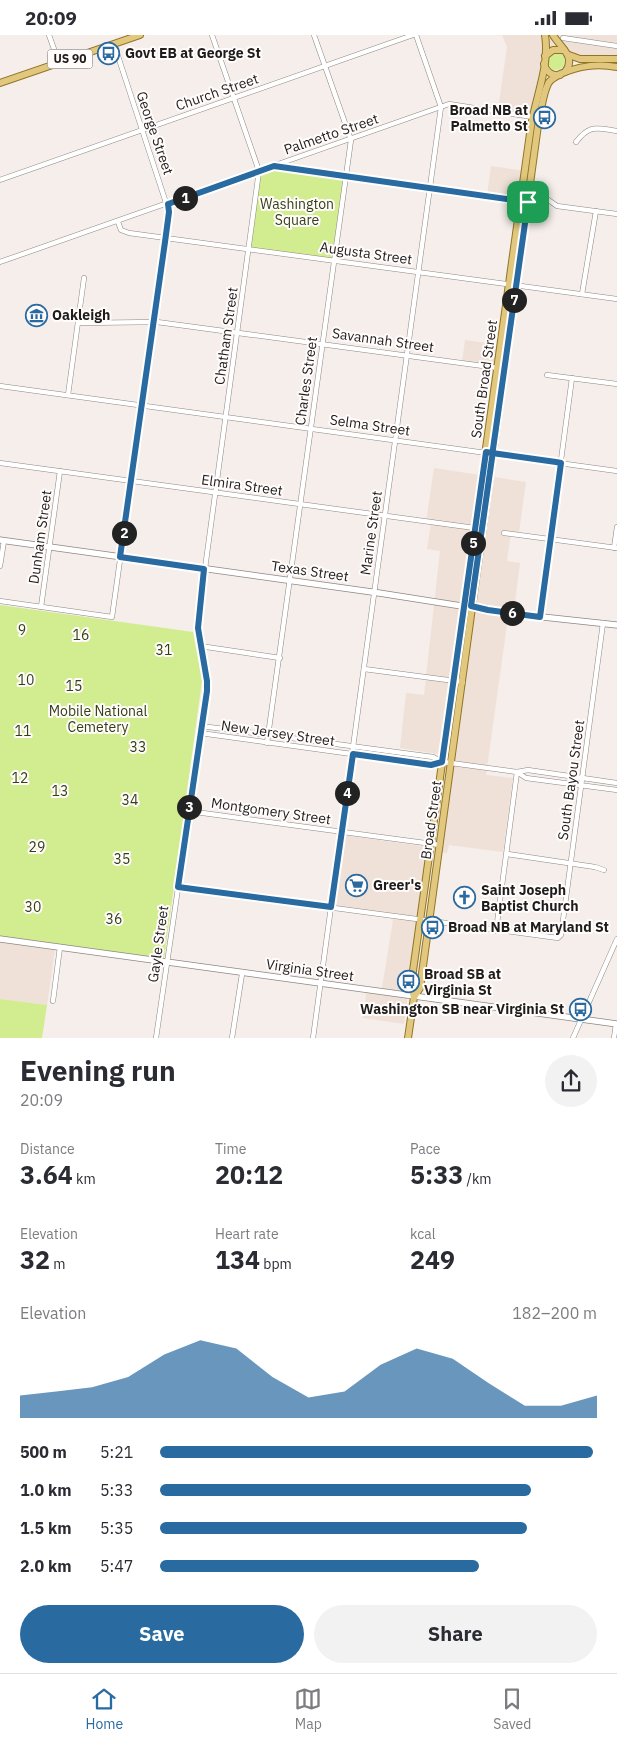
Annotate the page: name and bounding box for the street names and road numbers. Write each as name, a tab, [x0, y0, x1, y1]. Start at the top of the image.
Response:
road number: US 90	[48, 49, 92, 69]
street label: Church Street	[173, 69, 261, 115]
street label: George Street	[132, 89, 178, 177]
street label: Palmetto Street	[281, 109, 381, 159]
street label: Augusta Street	[319, 238, 413, 268]
street label: Chatham Street	[210, 286, 242, 386]
street label: South Broad Street	[467, 319, 501, 439]
street label: Savannah Street	[331, 324, 435, 356]
street label: Charles Street	[291, 335, 321, 426]
street label: Selma Street	[329, 410, 411, 440]
street label: Elmira Street	[200, 470, 284, 500]
street label: Dunham Street	[25, 489, 56, 585]
street label: Marine Street	[356, 490, 386, 576]
street label: Texas Street	[270, 557, 350, 585]
street label: New Jersey Street	[220, 716, 336, 750]
street label: South Bayou Street	[554, 719, 588, 841]
street label: Broad Street	[417, 779, 445, 861]
street label: Montgomery Street	[210, 794, 332, 828]
street label: Gayle Street	[144, 904, 172, 984]
street label: Virginia Street	[265, 955, 355, 985]

